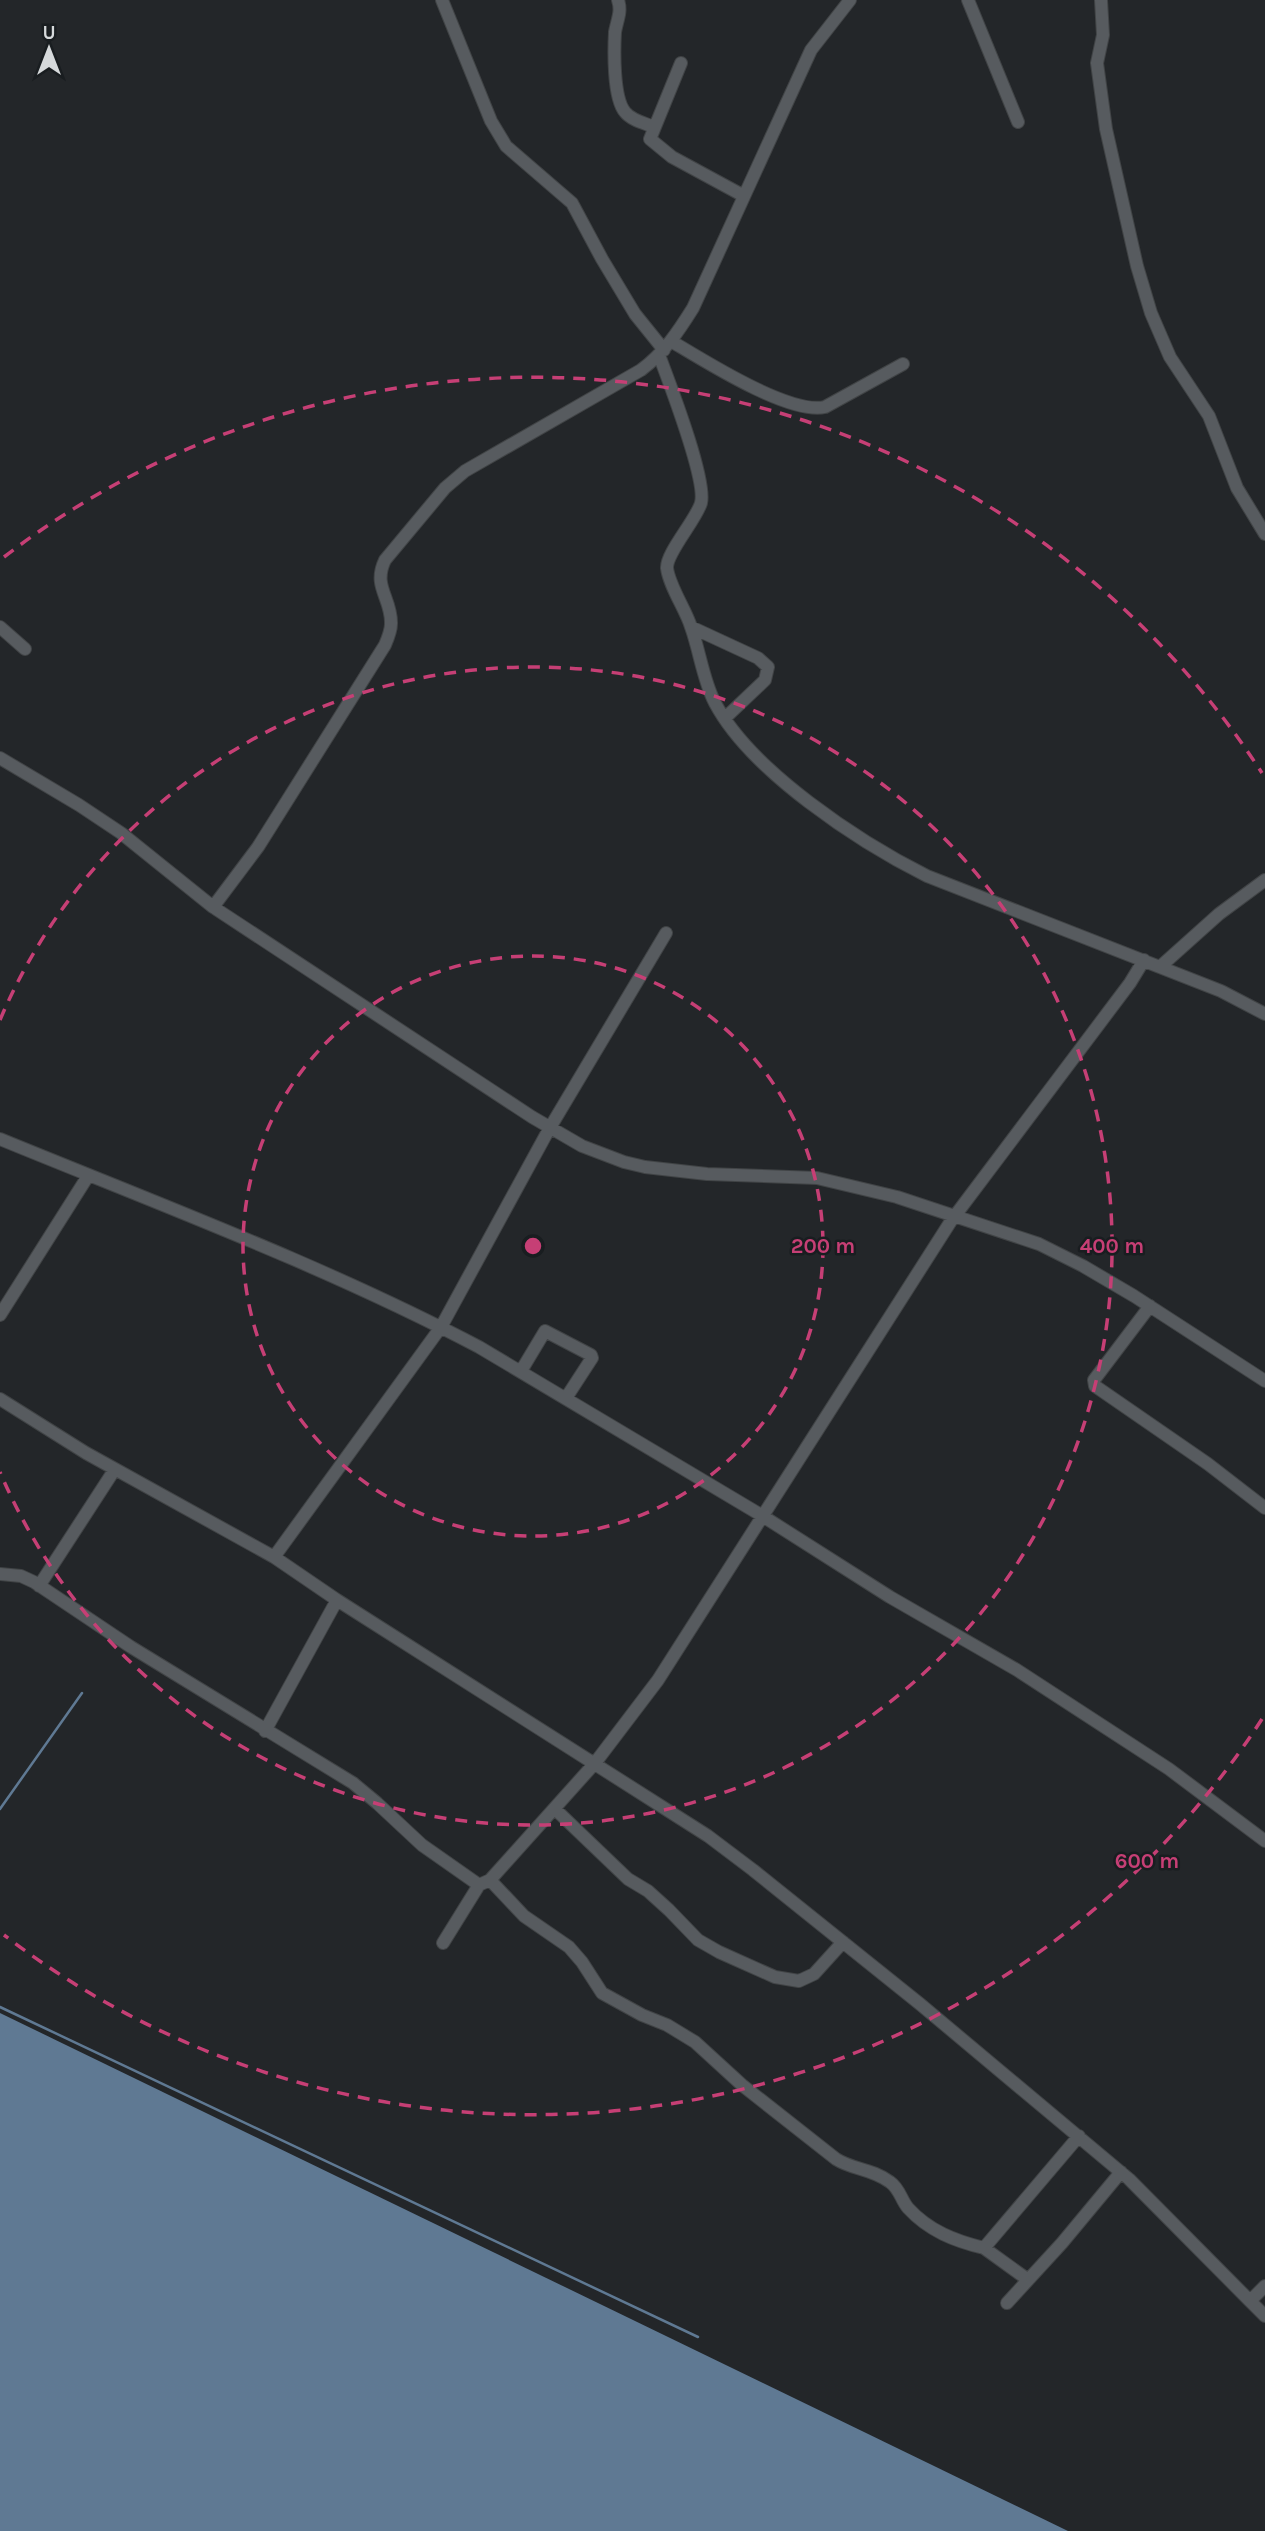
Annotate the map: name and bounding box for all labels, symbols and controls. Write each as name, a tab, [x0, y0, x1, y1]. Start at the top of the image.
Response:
north arrow	[14, 14, 84, 84]
text: U	[42, 22, 56, 44]
centre of rings	[521, 1234, 545, 1258]
text: 200 m	[791, 1234, 855, 1258]
text: 400 m	[1080, 1234, 1144, 1258]
text: 600 m	[1115, 1849, 1179, 1873]

